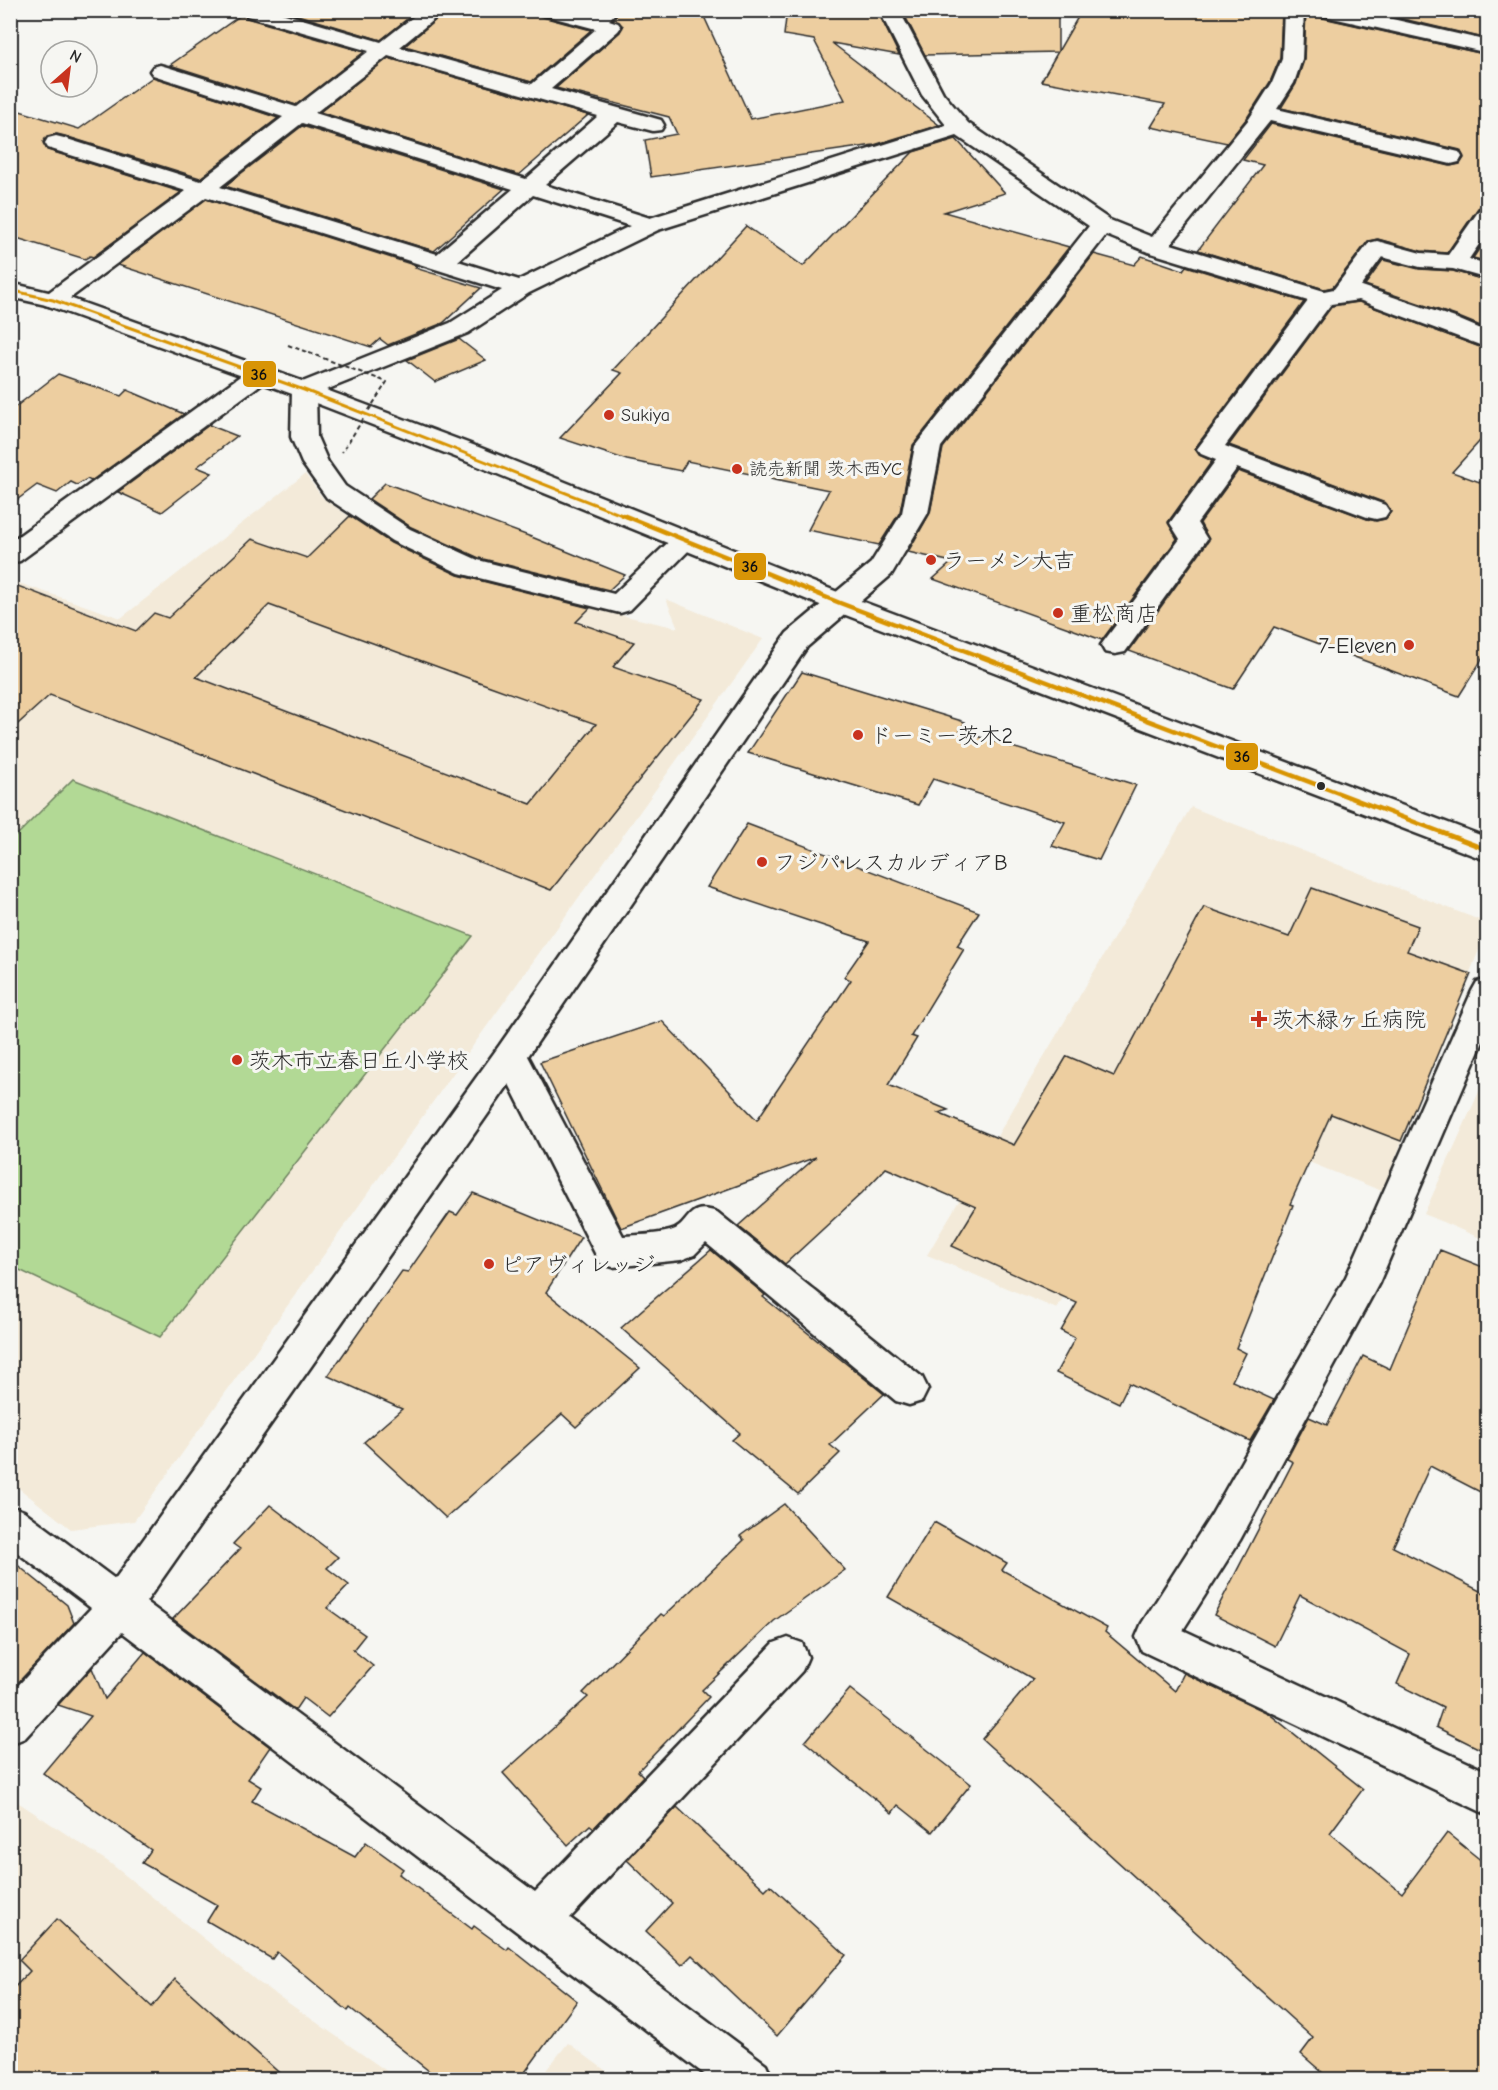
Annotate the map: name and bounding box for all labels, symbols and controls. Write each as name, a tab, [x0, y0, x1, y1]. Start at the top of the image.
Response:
north arrow	[39, 39, 99, 99]
text: N	[67, 46, 84, 67]
line badge: 36	[242, 360, 277, 388]
text: 36	[251, 366, 267, 384]
place label: Sukiya	[621, 405, 670, 426]
marker: Sukiya	[602, 408, 616, 422]
place label: 読売新聞 茨木西YC	[749, 459, 902, 480]
marker: 読売新聞 茨木西YC	[730, 462, 744, 476]
place label: ラーメン大吉	[943, 548, 1075, 574]
line badge: 36	[733, 552, 767, 581]
marker: ラーメン大吉	[924, 553, 938, 567]
text: 36	[742, 558, 758, 576]
place label: 重松商店	[1070, 601, 1158, 627]
marker: 重松商店	[1051, 606, 1065, 620]
place label: 7-Eleven	[1318, 633, 1397, 659]
marker: 7-Eleven	[1402, 638, 1416, 652]
place label: ドーミー茨木2	[870, 723, 1013, 749]
marker: ドーミー茨木2	[851, 728, 865, 742]
line badge: 36	[1225, 742, 1259, 771]
text: 36	[1234, 748, 1250, 766]
unlabelled marker	[1315, 780, 1327, 792]
place label: フジパレスカルディアB	[774, 850, 1008, 876]
marker: フジパレスカルディアB	[755, 855, 769, 869]
place label: 茨木緑ヶ丘病院	[1272, 1007, 1426, 1033]
marker: 茨木緑ヶ丘病院	[1250, 1010, 1268, 1028]
place label: 茨木市立春日丘小学校	[249, 1048, 469, 1074]
marker: 茨木市立春日丘小学校	[230, 1053, 244, 1067]
place label: ピアヴィレッジ	[501, 1252, 655, 1278]
marker: ピアヴィレッジ	[482, 1257, 496, 1271]

